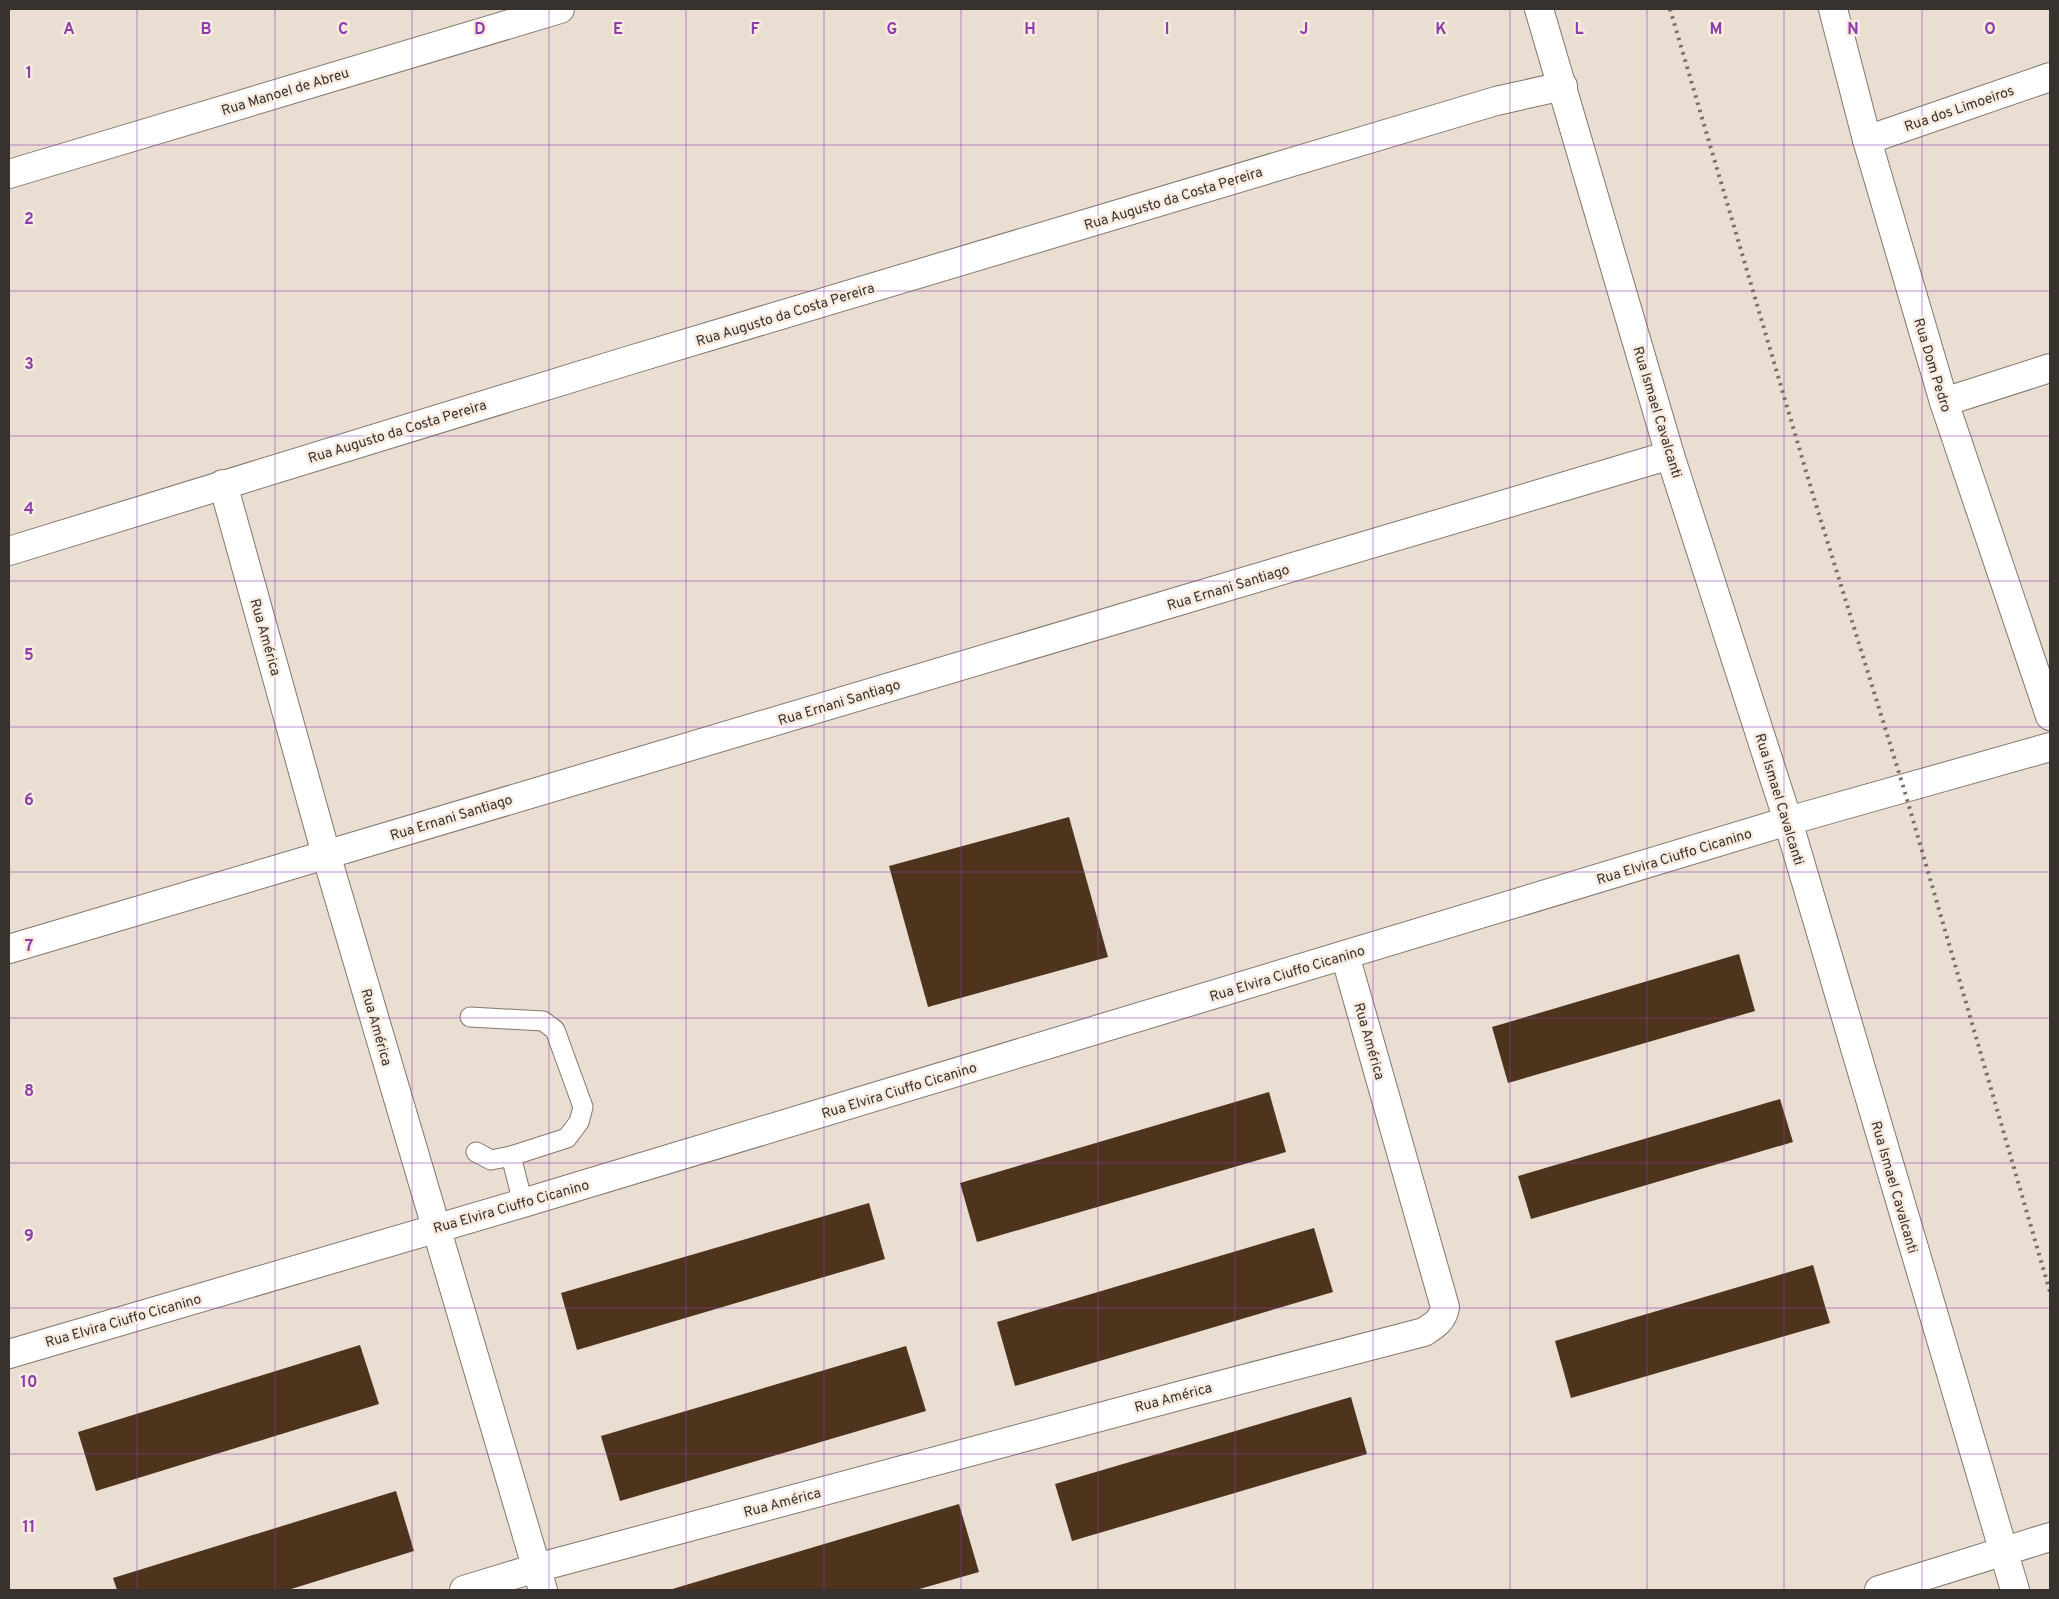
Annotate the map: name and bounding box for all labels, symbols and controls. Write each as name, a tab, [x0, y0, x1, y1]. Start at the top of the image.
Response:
text: A	[63, 20, 75, 40]
text: B	[200, 20, 212, 40]
text: C	[338, 20, 348, 40]
text: D	[474, 20, 486, 40]
text: E	[613, 20, 623, 40]
text: F	[750, 20, 760, 40]
text: G	[887, 20, 897, 40]
text: H	[1024, 20, 1036, 40]
text: I	[1165, 20, 1169, 40]
text: J	[1300, 20, 1308, 40]
text: K	[1435, 20, 1447, 40]
text: L	[1574, 20, 1584, 40]
text: M	[1710, 20, 1722, 40]
text: N	[1847, 20, 1859, 40]
text: O	[1984, 20, 1996, 40]
text: 1	[26, 64, 32, 84]
street label: Rua Manoel de Abreu	[220, 65, 351, 120]
street label: Rua dos Limoeiros	[1902, 83, 2017, 136]
street label: Rua Augusto da Costa Pereira	[1082, 164, 1265, 235]
text: 2	[24, 210, 34, 230]
street label: Rua Augusto da Costa Pereira	[694, 280, 877, 351]
street label: Rua Dom Pedro	[1909, 316, 1954, 415]
street label: Rua Ismael Cavalcanti	[1628, 344, 1685, 480]
text: 3	[24, 355, 34, 375]
street label: Rua Augusto da Costa Pereira	[306, 397, 489, 468]
text: 4	[24, 500, 34, 520]
street label: Rua Ernani Santiago	[1165, 562, 1292, 615]
street label: Rua América	[245, 597, 284, 678]
text: 5	[24, 646, 34, 666]
street label: Rua Ernani Santiago	[776, 677, 903, 730]
street label: Rua Ismael Cavalcanti	[1750, 731, 1807, 867]
text: 6	[24, 791, 34, 811]
street label: Rua Ernani Santiago	[388, 792, 515, 845]
street label: Rua Elvira Ciuffo Cicanino	[1595, 826, 1754, 889]
text: 7	[25, 937, 33, 957]
street label: Rua Elvira Ciuffo Cicanino	[1208, 943, 1367, 1006]
street label: Rua América	[356, 987, 395, 1068]
street label: Rua América	[1349, 1001, 1388, 1082]
street label: Rua Elvira Ciuffo Cicanino	[820, 1060, 979, 1123]
text: 8	[24, 1082, 34, 1102]
street label: Rua Ismael Cavalcanti	[1867, 1119, 1921, 1256]
street label: Rua Elvira Ciuffo Cicanino	[431, 1177, 592, 1238]
text: 9	[24, 1227, 34, 1247]
street label: Rua Elvira Ciuffo Cicanino	[43, 1291, 204, 1352]
text: 10	[21, 1373, 37, 1393]
street label: Rua América	[1133, 1380, 1214, 1417]
street label: Rua América	[742, 1485, 823, 1522]
text: 11	[23, 1518, 35, 1538]

